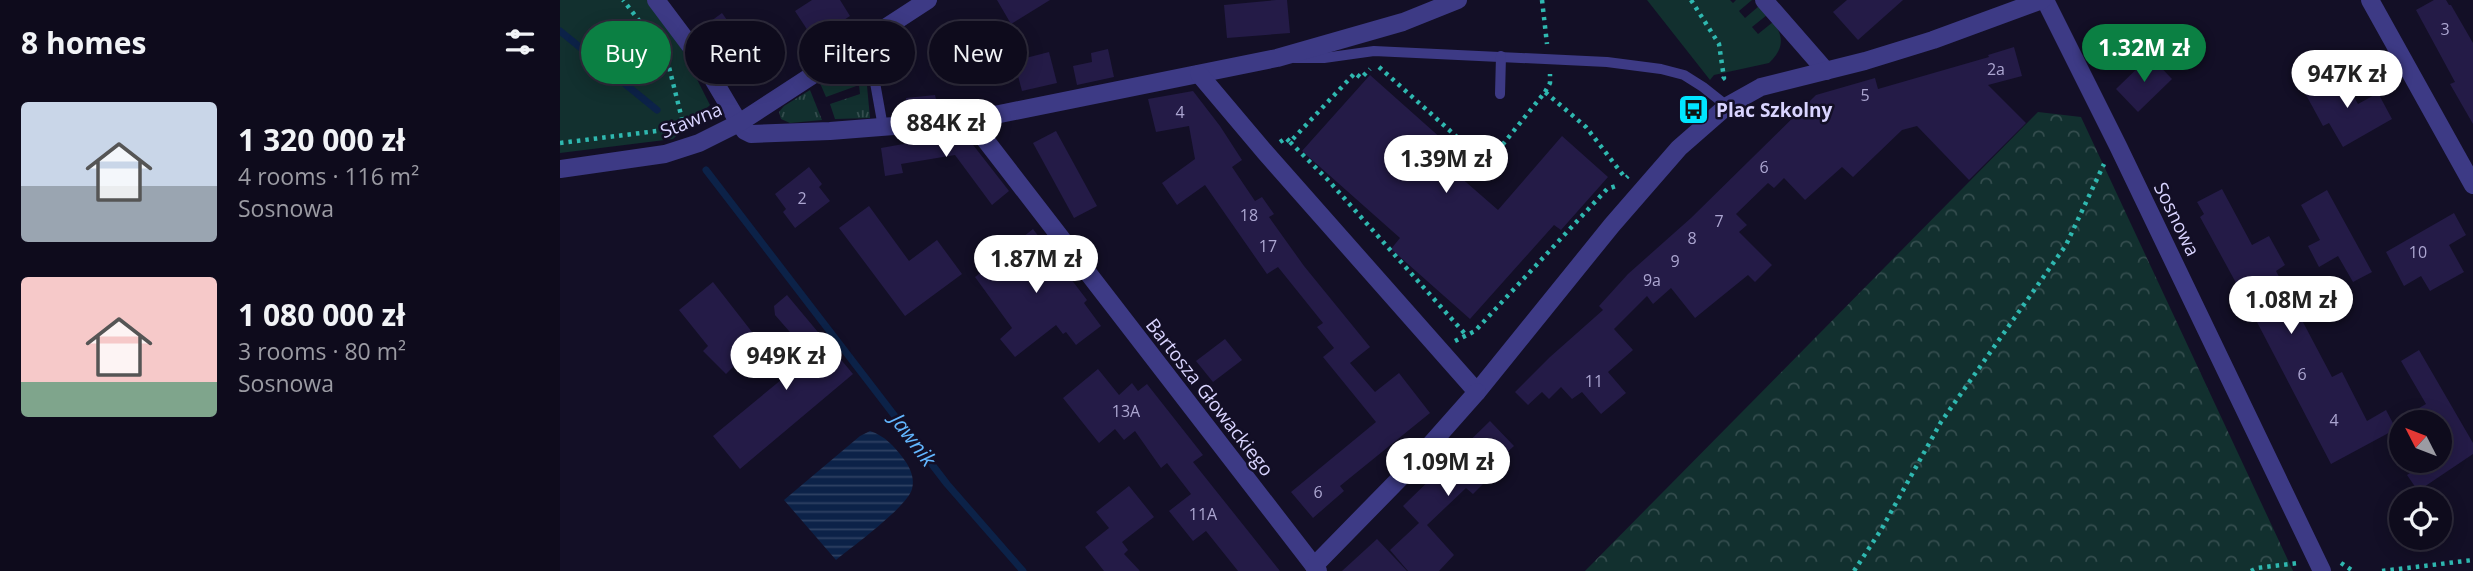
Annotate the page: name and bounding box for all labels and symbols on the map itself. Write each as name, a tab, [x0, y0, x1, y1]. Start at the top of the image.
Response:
house number: 3	[2440, 18, 2450, 40]
pin: 1.32M zł	[2072, 24, 2216, 84]
pin: 947K zł	[2282, 50, 2412, 110]
house number: 2a	[1987, 58, 2005, 80]
house number: 5	[1860, 84, 1870, 106]
bus stop icon: Plac Szkolny	[1676, 93, 1710, 127]
street label: Stawna	[656, 96, 726, 144]
place label: Plac Szkolny	[1716, 97, 1832, 123]
pin: 884K zł	[881, 100, 1011, 159]
house number: 4	[1175, 101, 1185, 123]
pin: 1.39M zł	[1374, 136, 1518, 195]
house number: 6	[1759, 156, 1769, 178]
street label: Sosnowa	[2148, 178, 2206, 260]
house number: 2	[797, 187, 807, 209]
house number: 18	[1240, 204, 1258, 226]
house number: 7	[1714, 210, 1724, 232]
house number: 8	[1687, 227, 1697, 249]
house number: 17	[1259, 235, 1277, 257]
pin: 1.87M zł	[964, 236, 1108, 295]
house number: 10	[2409, 241, 2427, 263]
house number: 9	[1670, 250, 1680, 272]
house number: 9a	[1643, 269, 1661, 291]
pin: 1.08M zł	[2219, 276, 2363, 336]
street label: Bartosza Głowackiego	[1140, 313, 1280, 481]
pin: 949K zł	[721, 332, 851, 392]
house number: 6	[2297, 363, 2307, 385]
house number: 11	[1585, 370, 1603, 392]
house number: 13A	[1112, 400, 1141, 422]
water label: Jawnik	[882, 404, 944, 472]
house number: 4	[2329, 409, 2339, 431]
north arrow	[2389, 410, 2452, 472]
pin: 1.09M zł	[1376, 438, 1520, 498]
house number: 6	[1313, 481, 1323, 503]
house number: 11A	[1189, 503, 1218, 525]

